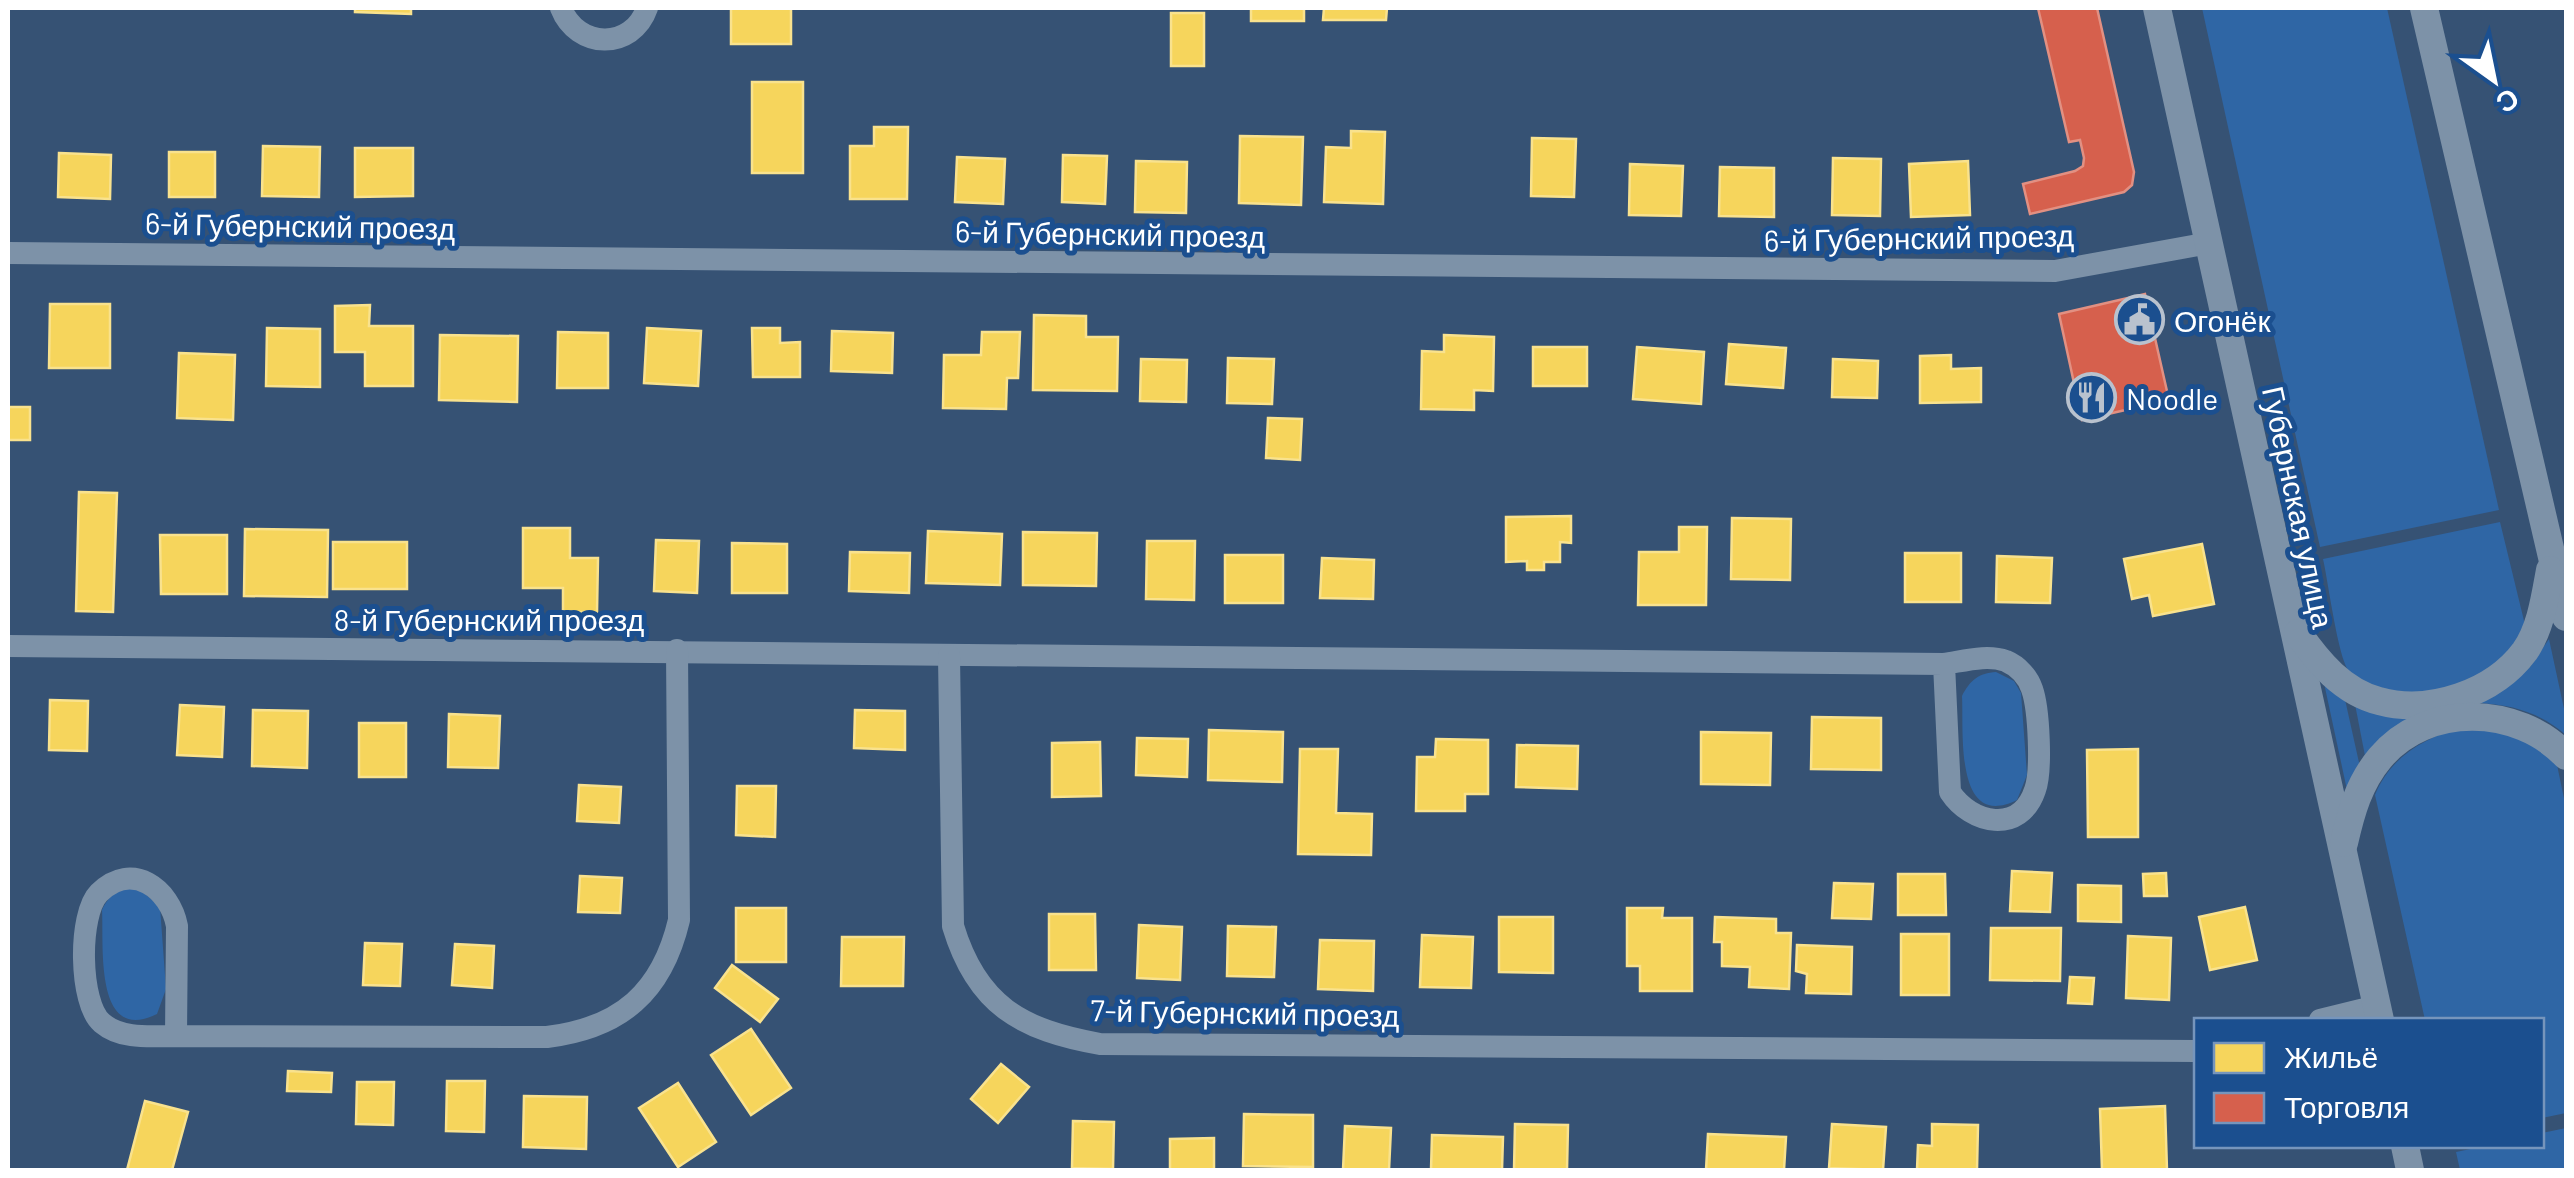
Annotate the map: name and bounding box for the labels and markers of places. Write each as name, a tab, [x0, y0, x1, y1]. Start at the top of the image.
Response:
public building icon: Огонёк	[2113, 294, 2165, 346]
place label: Огонёк	[2174, 302, 2272, 338]
restaurant icon: Noodle	[2065, 372, 2117, 424]
place label: Noodle	[2126, 380, 2218, 416]

